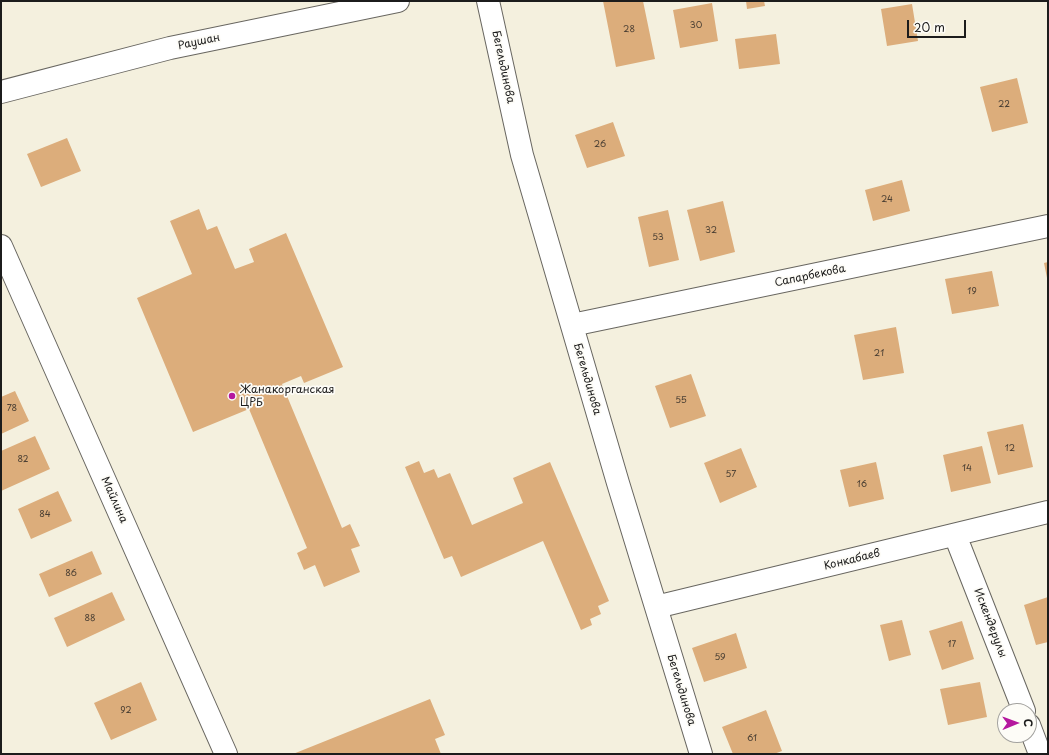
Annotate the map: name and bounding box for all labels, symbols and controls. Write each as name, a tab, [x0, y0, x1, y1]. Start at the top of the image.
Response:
scale bar	[909, 12, 968, 38]
text: 20 m	[914, 18, 945, 36]
house number: 30	[690, 21, 702, 31]
house number: 28	[623, 25, 635, 35]
street label: Бегельдинова	[489, 29, 517, 105]
street label: Раушан	[177, 31, 221, 53]
house number: 22	[998, 100, 1010, 110]
house number: 26	[594, 140, 606, 150]
house number: 24	[881, 195, 893, 205]
house number: 32	[705, 226, 717, 236]
house number: 53	[652, 233, 664, 243]
street label: Сапарбекова	[773, 262, 847, 290]
house number: 19	[967, 287, 977, 297]
street label: Бегельдинова	[570, 342, 604, 416]
house number: 21	[874, 349, 884, 359]
place label: Жанакорганская ЦРБ	[240, 383, 334, 409]
marker: Жанакорганская ЦРБ	[227, 391, 237, 401]
house number: 55	[675, 396, 687, 406]
house number: 78	[7, 404, 17, 414]
house number: 12	[1005, 444, 1015, 454]
house number: 82	[17, 455, 29, 465]
house number: 14	[962, 464, 972, 474]
house number: 57	[726, 470, 736, 480]
street label: Майлина	[98, 475, 130, 525]
house number: 16	[857, 480, 867, 490]
house number: 84	[39, 510, 51, 520]
street label: Конкабаев	[823, 547, 881, 573]
house number: 86	[65, 569, 77, 579]
street label: Искендерулы	[971, 586, 1009, 660]
house number: 88	[84, 614, 96, 624]
house number: 17	[948, 640, 956, 650]
street label: Бегельдинова	[664, 653, 698, 727]
house number: 59	[714, 653, 726, 663]
north arrow	[997, 703, 1037, 743]
house number: 92	[120, 706, 132, 716]
text: С	[1020, 719, 1037, 727]
house number: 61	[747, 734, 757, 744]

